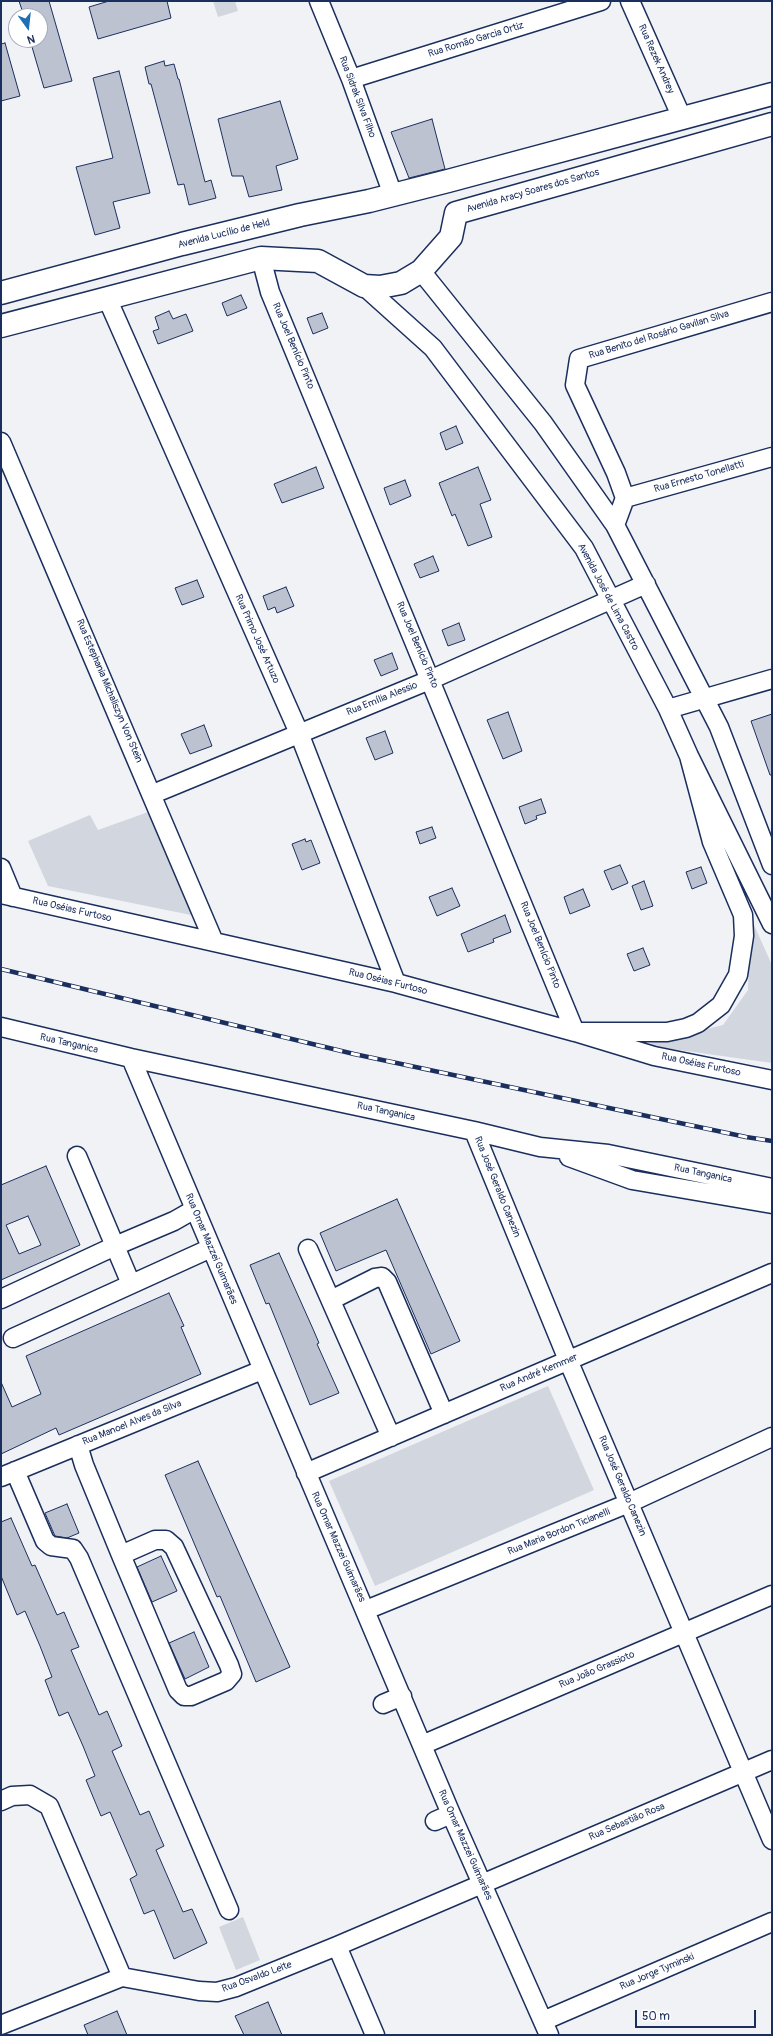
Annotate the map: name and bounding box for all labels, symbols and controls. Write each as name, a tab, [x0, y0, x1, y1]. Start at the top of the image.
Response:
north arrow	[8, 8, 48, 48]
street label: Rua Romão Garcia Ortiz	[427, 20, 525, 60]
street label: Rua Rezek Andrey	[635, 23, 677, 95]
text: N	[26, 32, 36, 46]
street label: Rua Sidrak Silva Filho	[336, 55, 378, 139]
street label: Avenida Aracy Soares dos Santos	[465, 166, 601, 216]
street label: Avenida Lucílio de Held	[177, 217, 271, 251]
street label: Rua Joel Benício Pinto	[269, 301, 317, 391]
street label: Rua Benito del Rosário Gavilan Silva	[587, 308, 731, 362]
street label: Rua Ernesto Tonellatti	[653, 458, 745, 496]
street label: Avenida José de Lima Castro	[575, 541, 641, 653]
street label: Rua Primo José Artuzo	[232, 593, 282, 685]
street label: Rua Joel Benício Pinto	[393, 600, 441, 690]
street label: Rua Estephania Michaliszyn Von Stein	[73, 617, 145, 765]
street label: Rua Emília Alessio	[345, 679, 419, 719]
street label: Rua Oséias Furtoso	[31, 895, 113, 925]
street label: Rua Joel Benício Pinto	[517, 900, 563, 990]
street label: Rua Oséias Furtoso	[347, 966, 429, 998]
street label: Rua Tanganica	[39, 1032, 99, 1056]
street label: Rua Oséias Furtoso	[660, 1051, 742, 1079]
street label: Rua Tanganica	[356, 1100, 416, 1124]
street label: Rua José Geraldo Canezin	[471, 1135, 523, 1239]
street label: Rua Tanganica	[673, 1162, 733, 1186]
street label: Rua Omar Mazzei Guimarães	[182, 1192, 240, 1306]
street label: Rua André Kemmer	[499, 1351, 579, 1395]
street label: Rua Manoel Alves da Silva	[81, 1398, 183, 1448]
street label: Rua José Geraldo Canezin	[595, 1434, 649, 1538]
street label: Rua Omar Mazzei Guimarães	[308, 1490, 368, 1604]
street label: Rua Maria Bordon Ticianelli	[506, 1506, 612, 1558]
street label: Rua João Grassioto	[557, 1649, 637, 1691]
street label: Rua Omar Mazzei Guimarães	[435, 1788, 495, 1902]
street label: Rua Sebastião Rosa	[587, 1801, 667, 1843]
street label: Rua Jorge Tyminski	[618, 1951, 696, 1993]
street label: Rua Osvaldo Leite	[220, 1959, 294, 1995]
scale bar	[637, 2002, 758, 2028]
text: 50 m	[642, 2009, 670, 2024]

